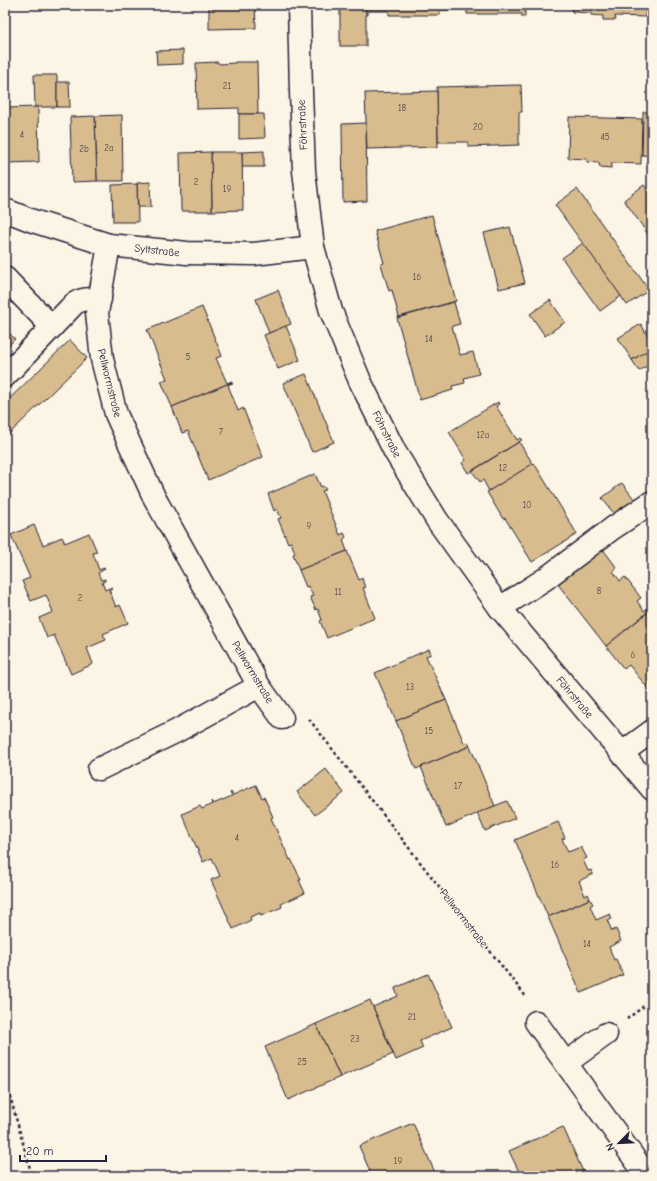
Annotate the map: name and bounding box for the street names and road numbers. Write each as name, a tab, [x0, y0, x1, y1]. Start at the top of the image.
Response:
street label: Föhrstraße	[295, 99, 310, 151]
street label: Syltstraße	[134, 242, 181, 259]
street label: Pellwormstraße	[95, 347, 124, 419]
street label: Föhrstraße	[369, 409, 404, 460]
street label: Pellwormstraße	[229, 639, 277, 706]
street label: Föhrstraße	[553, 674, 596, 721]
street label: Pellwormstraße	[437, 887, 491, 950]

